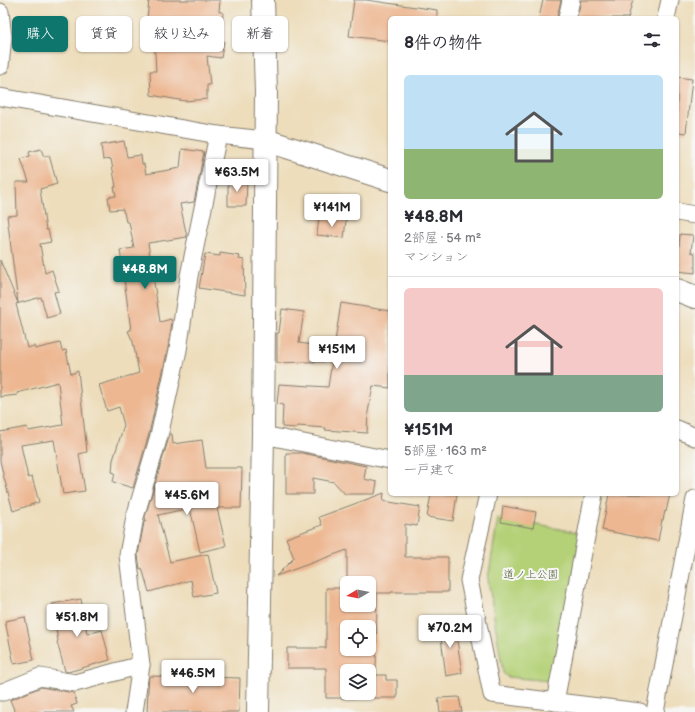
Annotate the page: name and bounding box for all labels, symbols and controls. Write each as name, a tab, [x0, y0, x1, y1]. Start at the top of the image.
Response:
chip: 購入	[12, 16, 68, 52]
chip: 賃貸	[76, 16, 132, 52]
chip: 絞り込み	[140, 16, 224, 52]
chip: 新着	[232, 16, 288, 52]
icon: filters	[641, 29, 663, 51]
text: 8件の物件	[404, 33, 482, 53]
icon: home	[498, 101, 570, 173]
pin: ¥63.5M	[204, 159, 270, 193]
text: ¥63.5M	[214, 164, 260, 180]
pin: ¥141M	[304, 194, 360, 228]
text: ¥141M	[313, 199, 351, 215]
text: ¥48.8M	[404, 207, 463, 227]
text: 2部屋 · 54 m²	[404, 230, 481, 246]
text: マンション	[404, 249, 468, 265]
pin: ¥48.8M	[112, 256, 178, 290]
text: ¥48.8M	[122, 261, 168, 277]
icon: home	[498, 314, 570, 386]
pin: ¥151M	[309, 336, 365, 370]
text: ¥151M	[318, 341, 356, 357]
text: ¥151M	[404, 420, 453, 440]
text: 5部屋 · 163 m²	[404, 443, 487, 459]
text: 一戸建て	[404, 462, 456, 478]
pin: ¥45.6M	[154, 482, 220, 516]
text: ¥45.6M	[164, 487, 210, 503]
park label: 道ノ上公園	[504, 568, 559, 581]
north arrow	[340, 576, 376, 612]
map controls	[340, 576, 376, 700]
pin: ¥51.8M	[44, 604, 110, 638]
text: ¥51.8M	[56, 609, 98, 625]
pin: ¥70.2M	[417, 615, 483, 649]
button: locate	[340, 620, 376, 656]
text: ¥70.2M	[427, 620, 473, 636]
pin: ¥46.5M	[160, 660, 226, 694]
button: layers	[340, 664, 376, 700]
text: ¥46.5M	[170, 665, 216, 681]

